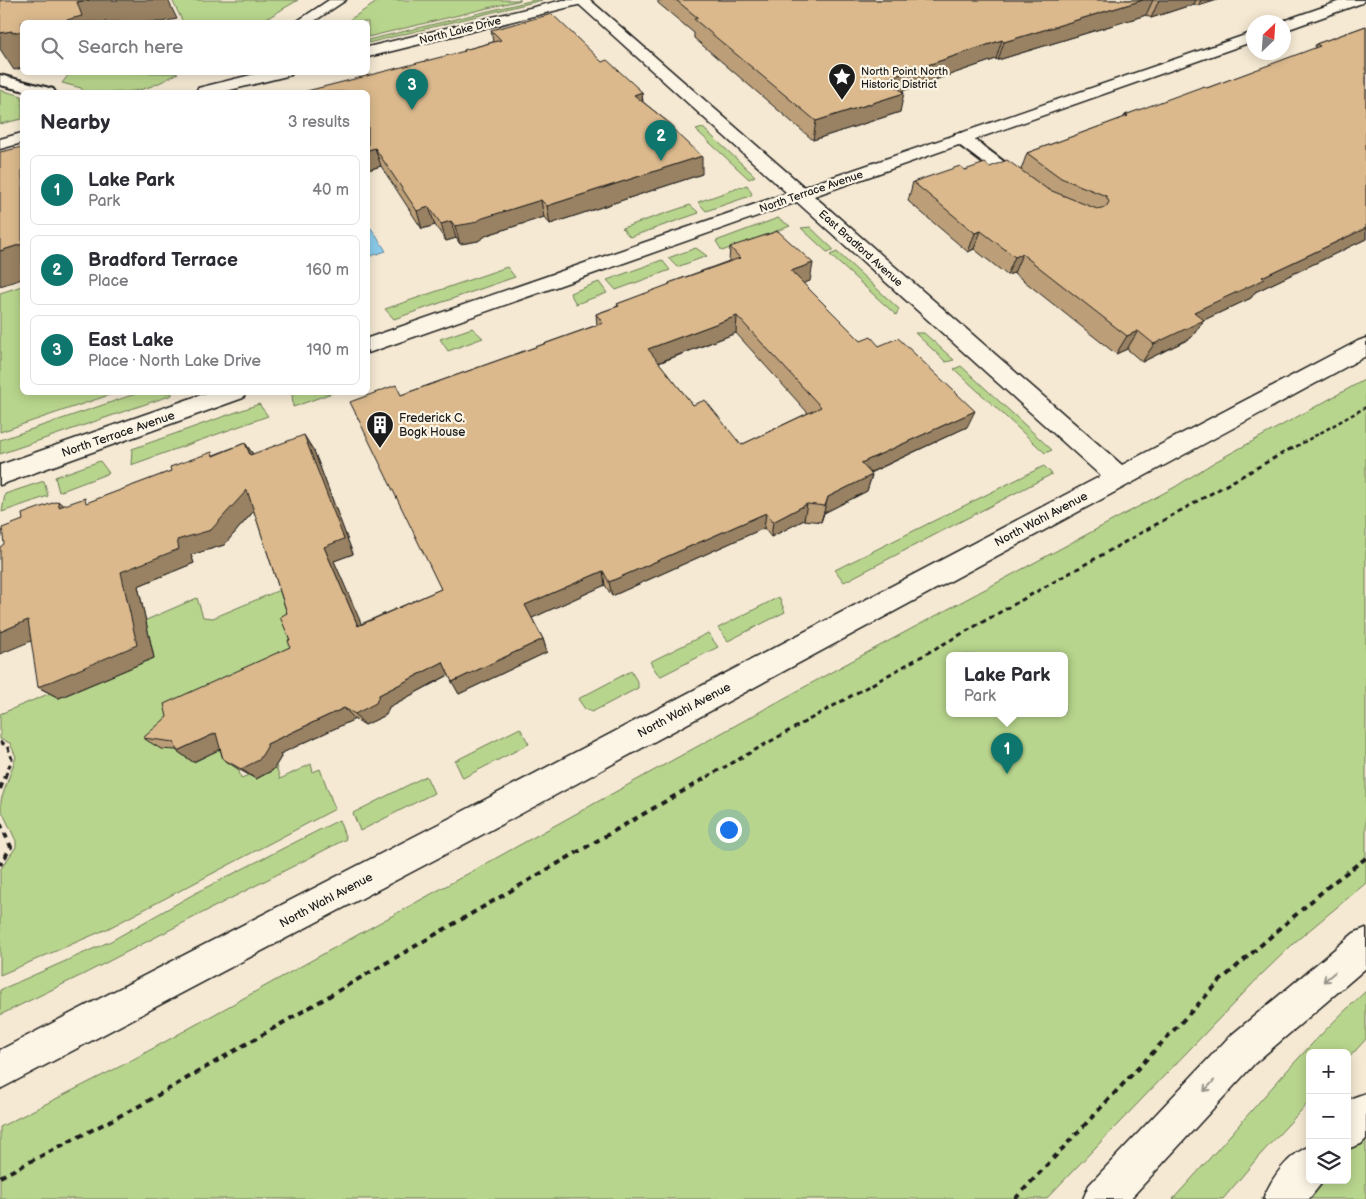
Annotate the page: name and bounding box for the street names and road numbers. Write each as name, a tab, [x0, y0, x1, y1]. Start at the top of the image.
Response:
street label: North Lake Drive	[418, 14, 503, 47]
street label: North Terrace Avenue	[758, 167, 865, 215]
street label: East Bradford Avenue	[816, 207, 906, 290]
street label: North Terrace Avenue	[60, 408, 177, 461]
street label: North Wahl Avenue	[992, 489, 1090, 550]
street label: North Wahl Avenue	[635, 680, 733, 741]
street label: North Wahl Avenue	[277, 870, 375, 931]

